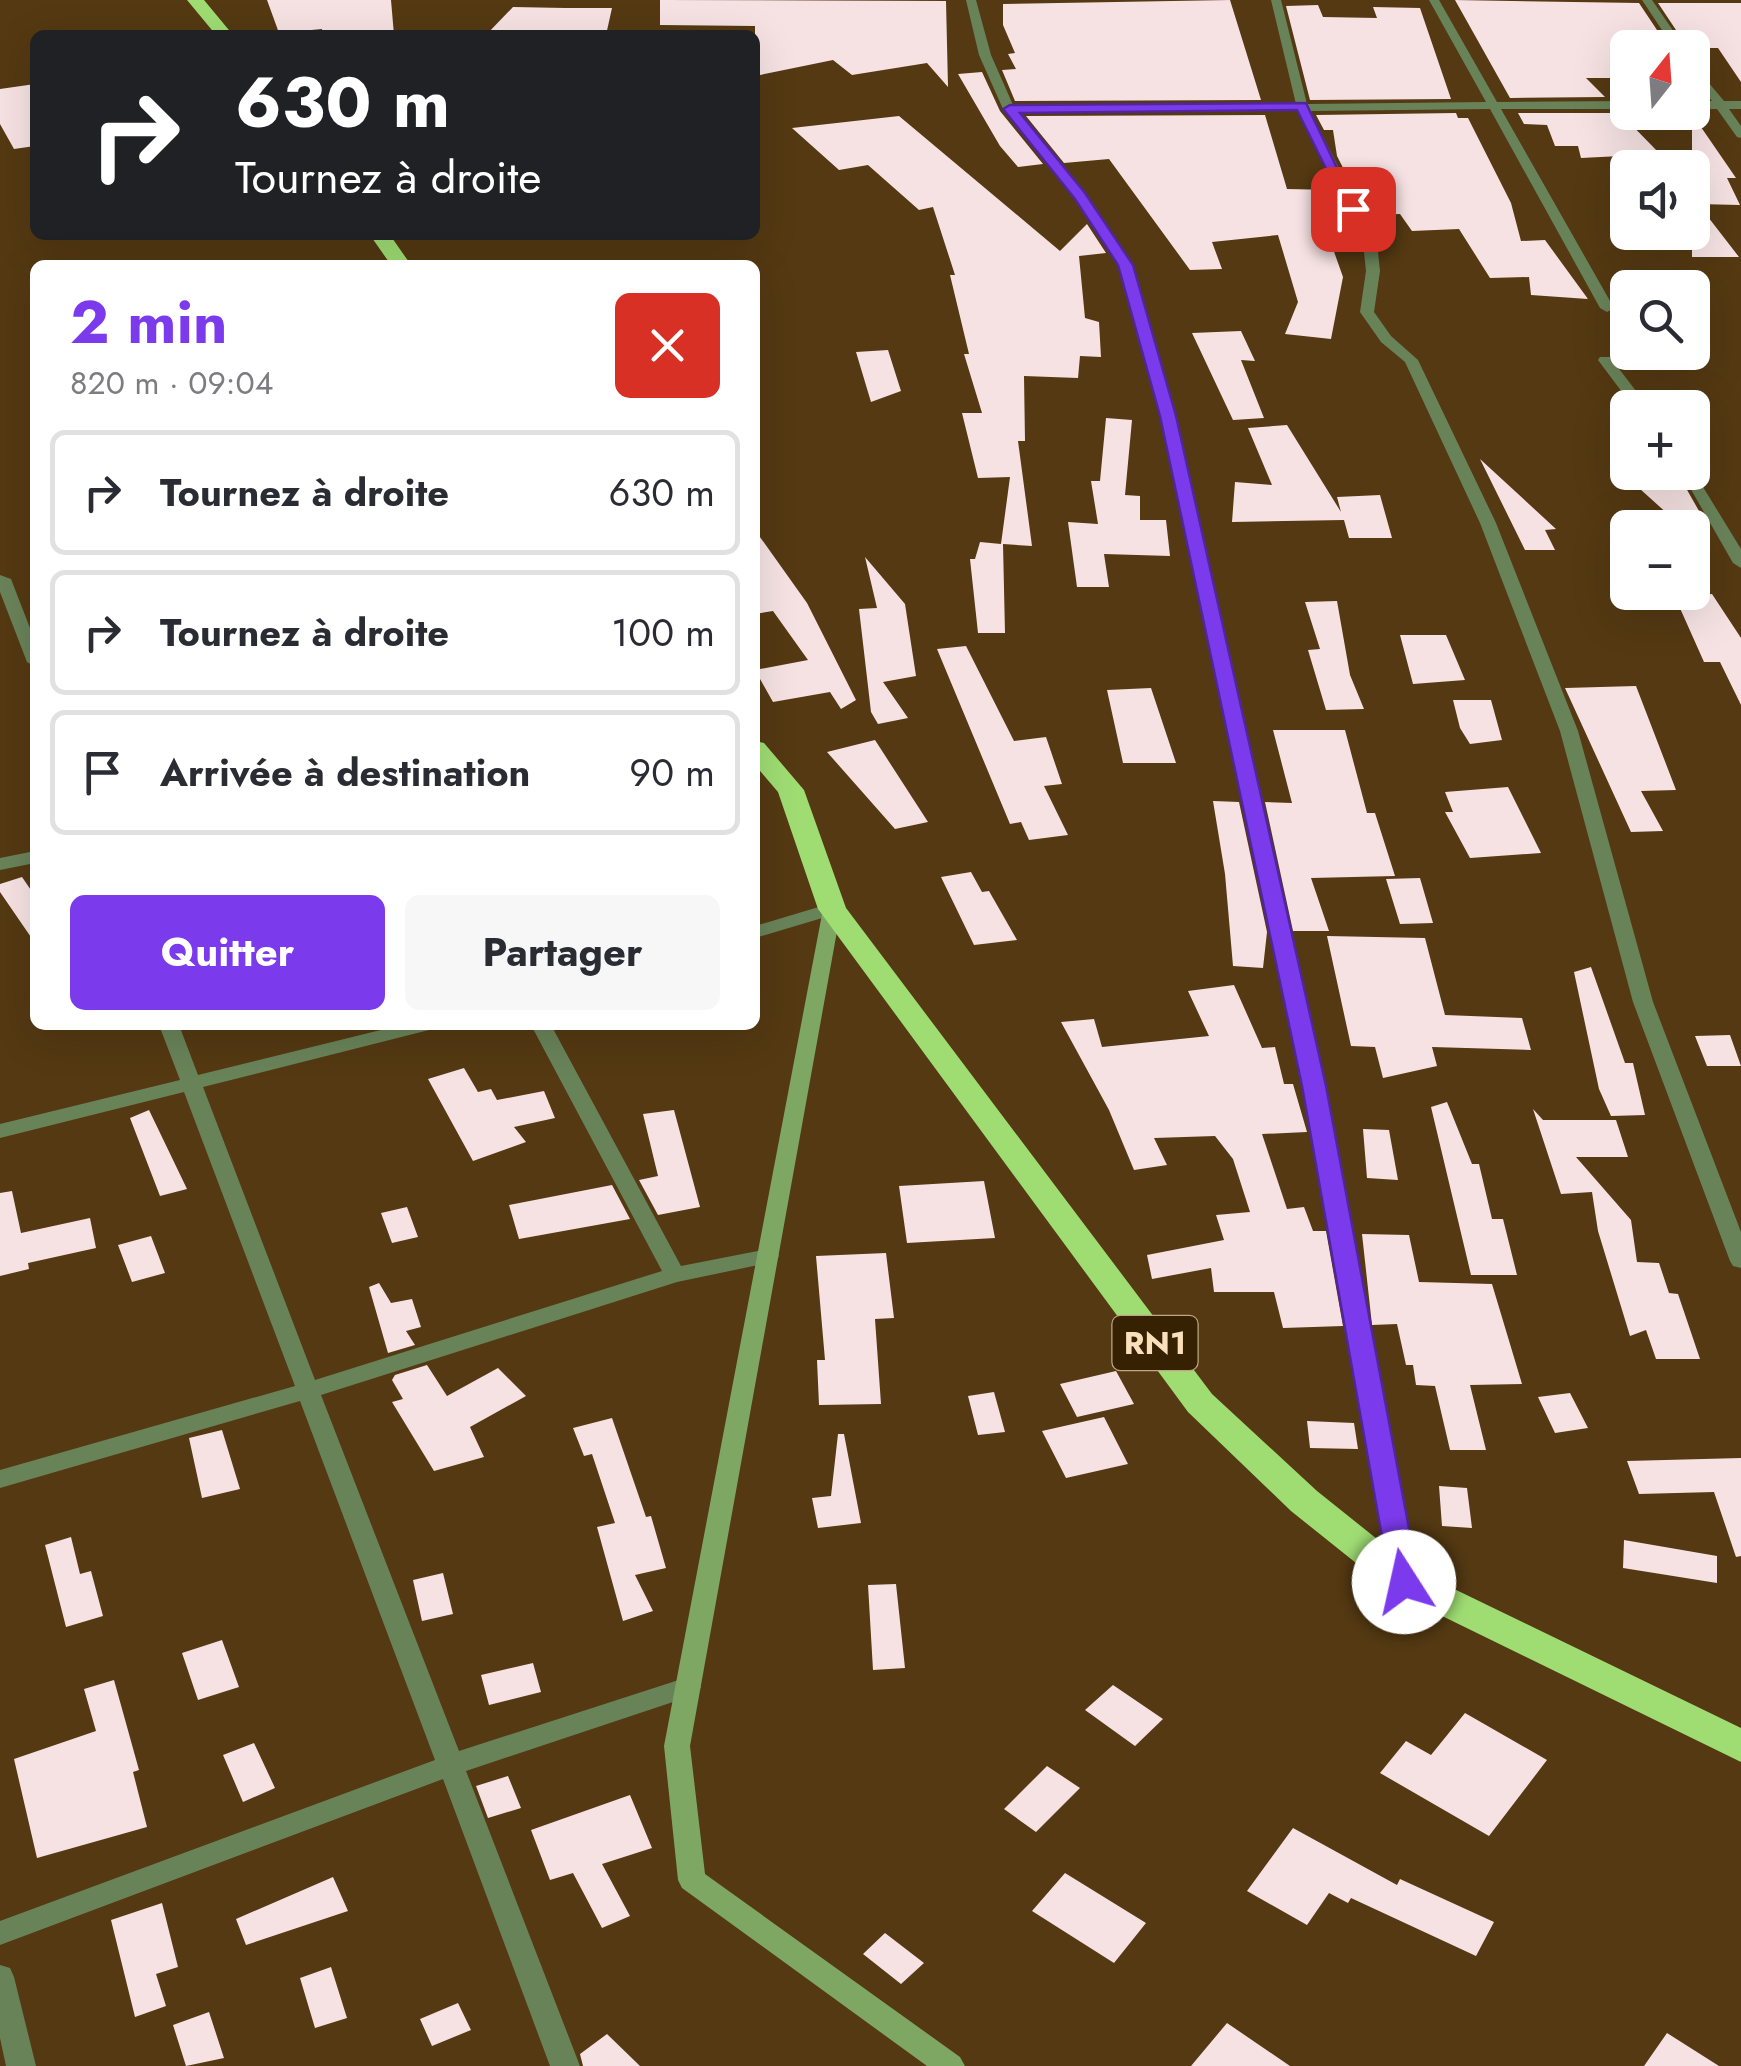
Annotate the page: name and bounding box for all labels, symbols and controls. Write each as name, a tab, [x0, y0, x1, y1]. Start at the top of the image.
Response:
north arrow	[1610, 30, 1710, 130]
map controls	[1610, 30, 1710, 610]
text: 630 m	[235, 52, 450, 153]
icon: right	[70, 70, 200, 200]
text: Tournez à droite	[235, 145, 541, 210]
button: sound	[1610, 150, 1710, 250]
pin	[1311, 167, 1396, 252]
icon: arrive	[1326, 182, 1381, 237]
button: search	[1610, 270, 1710, 370]
text: 2 min	[70, 279, 228, 366]
button: close	[615, 293, 720, 398]
text: 820 m · 09:04	[70, 360, 273, 406]
button: +	[1610, 390, 1710, 490]
icon: right	[75, 465, 130, 520]
text: Tournez à droite	[160, 465, 449, 520]
text: 630 m	[609, 465, 715, 520]
button: −	[1610, 510, 1710, 610]
icon: right	[75, 605, 130, 660]
text: Tournez à droite	[160, 605, 449, 660]
text: 100 m	[611, 605, 715, 660]
icon: arrive	[75, 745, 130, 800]
text: Arrivée à destination	[160, 745, 530, 800]
text: 90 m	[629, 745, 715, 800]
button: Quitter	[70, 895, 385, 1010]
button: Partager	[405, 895, 720, 1010]
road number: RN1	[1112, 1316, 1198, 1370]
position arrow	[1352, 1530, 1456, 1634]

